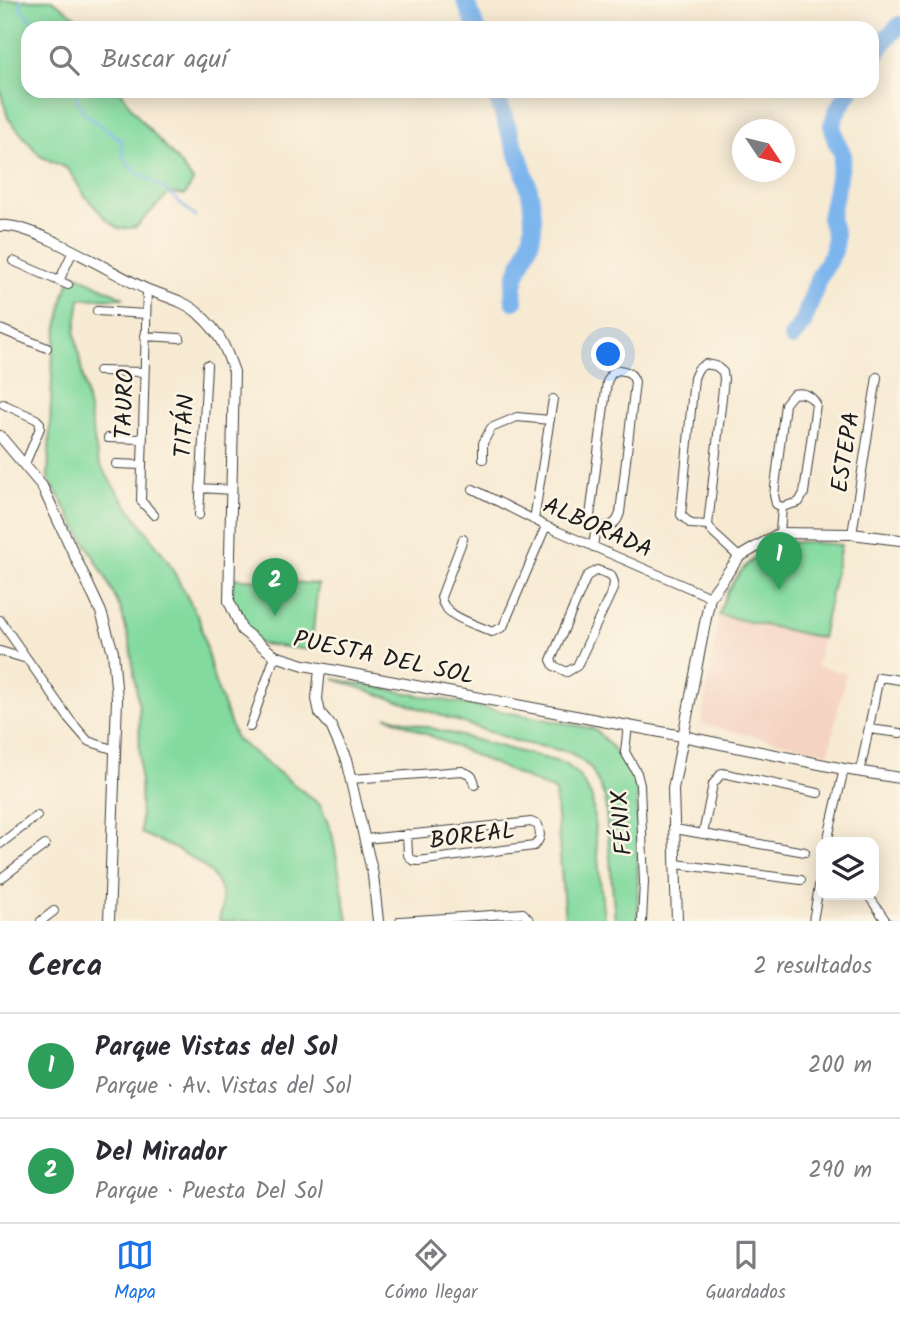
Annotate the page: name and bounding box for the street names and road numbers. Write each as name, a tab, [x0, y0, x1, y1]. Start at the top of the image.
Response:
street label: TAURO	[105, 368, 146, 440]
street label: TITÁN	[164, 393, 207, 459]
street label: ESTEPA	[821, 409, 872, 495]
street label: ALBORADA	[536, 487, 658, 570]
street label: PUESTA DEL SOL	[290, 620, 478, 697]
street label: FÉNIX	[601, 788, 644, 857]
street label: BOREAL	[427, 812, 517, 861]

